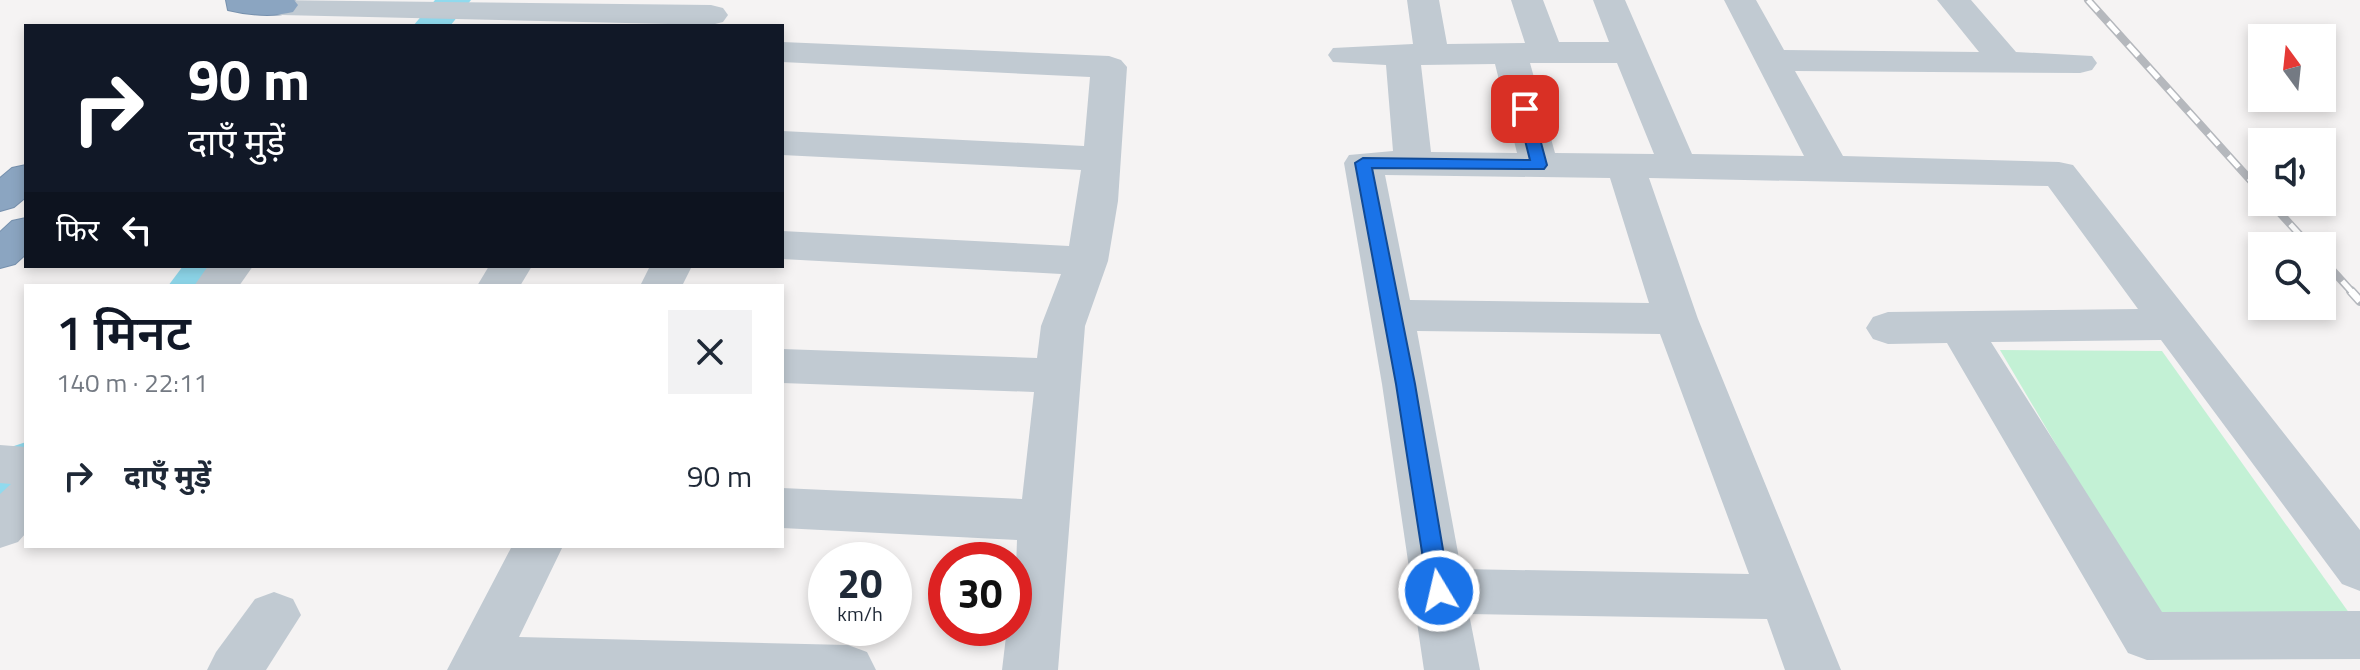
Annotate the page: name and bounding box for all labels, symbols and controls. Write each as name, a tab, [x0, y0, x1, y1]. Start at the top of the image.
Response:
north arrow	[2248, 24, 2336, 112]
map controls	[2248, 24, 2336, 320]
text: 90 m	[188, 37, 310, 122]
icon: right	[56, 56, 160, 160]
pin	[1491, 75, 1559, 143]
icon: arrive	[1503, 87, 1547, 131]
text: दाएँ मुड़ें	[188, 114, 285, 169]
button: sound	[2248, 128, 2336, 216]
text: फिर	[56, 207, 99, 253]
icon: left	[115, 208, 159, 252]
button: search	[2248, 232, 2336, 320]
text: 1 मिनट	[56, 296, 191, 369]
button: close	[668, 310, 752, 394]
text: 140 m · 22:11	[56, 363, 208, 402]
text: दाएँ मुड़ें	[124, 453, 211, 499]
text: 90 m	[687, 453, 752, 499]
icon: right	[56, 454, 100, 498]
speed limit sign: 30	[928, 542, 1032, 646]
position arrow	[1397, 549, 1481, 633]
text: 20	[838, 553, 882, 614]
text: km/h	[837, 598, 883, 629]

